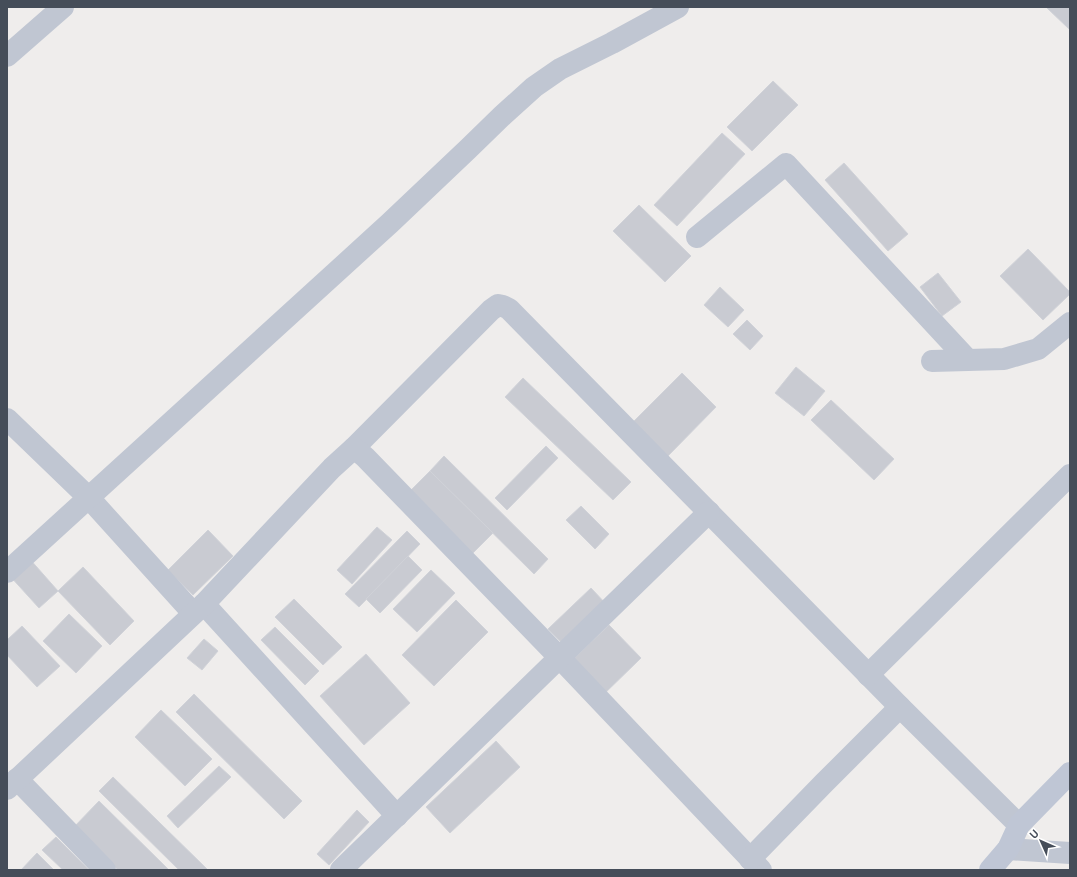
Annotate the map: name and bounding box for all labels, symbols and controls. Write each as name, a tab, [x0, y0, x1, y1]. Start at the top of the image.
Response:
north arrow	[1021, 821, 1061, 861]
text: U	[1026, 826, 1041, 841]

